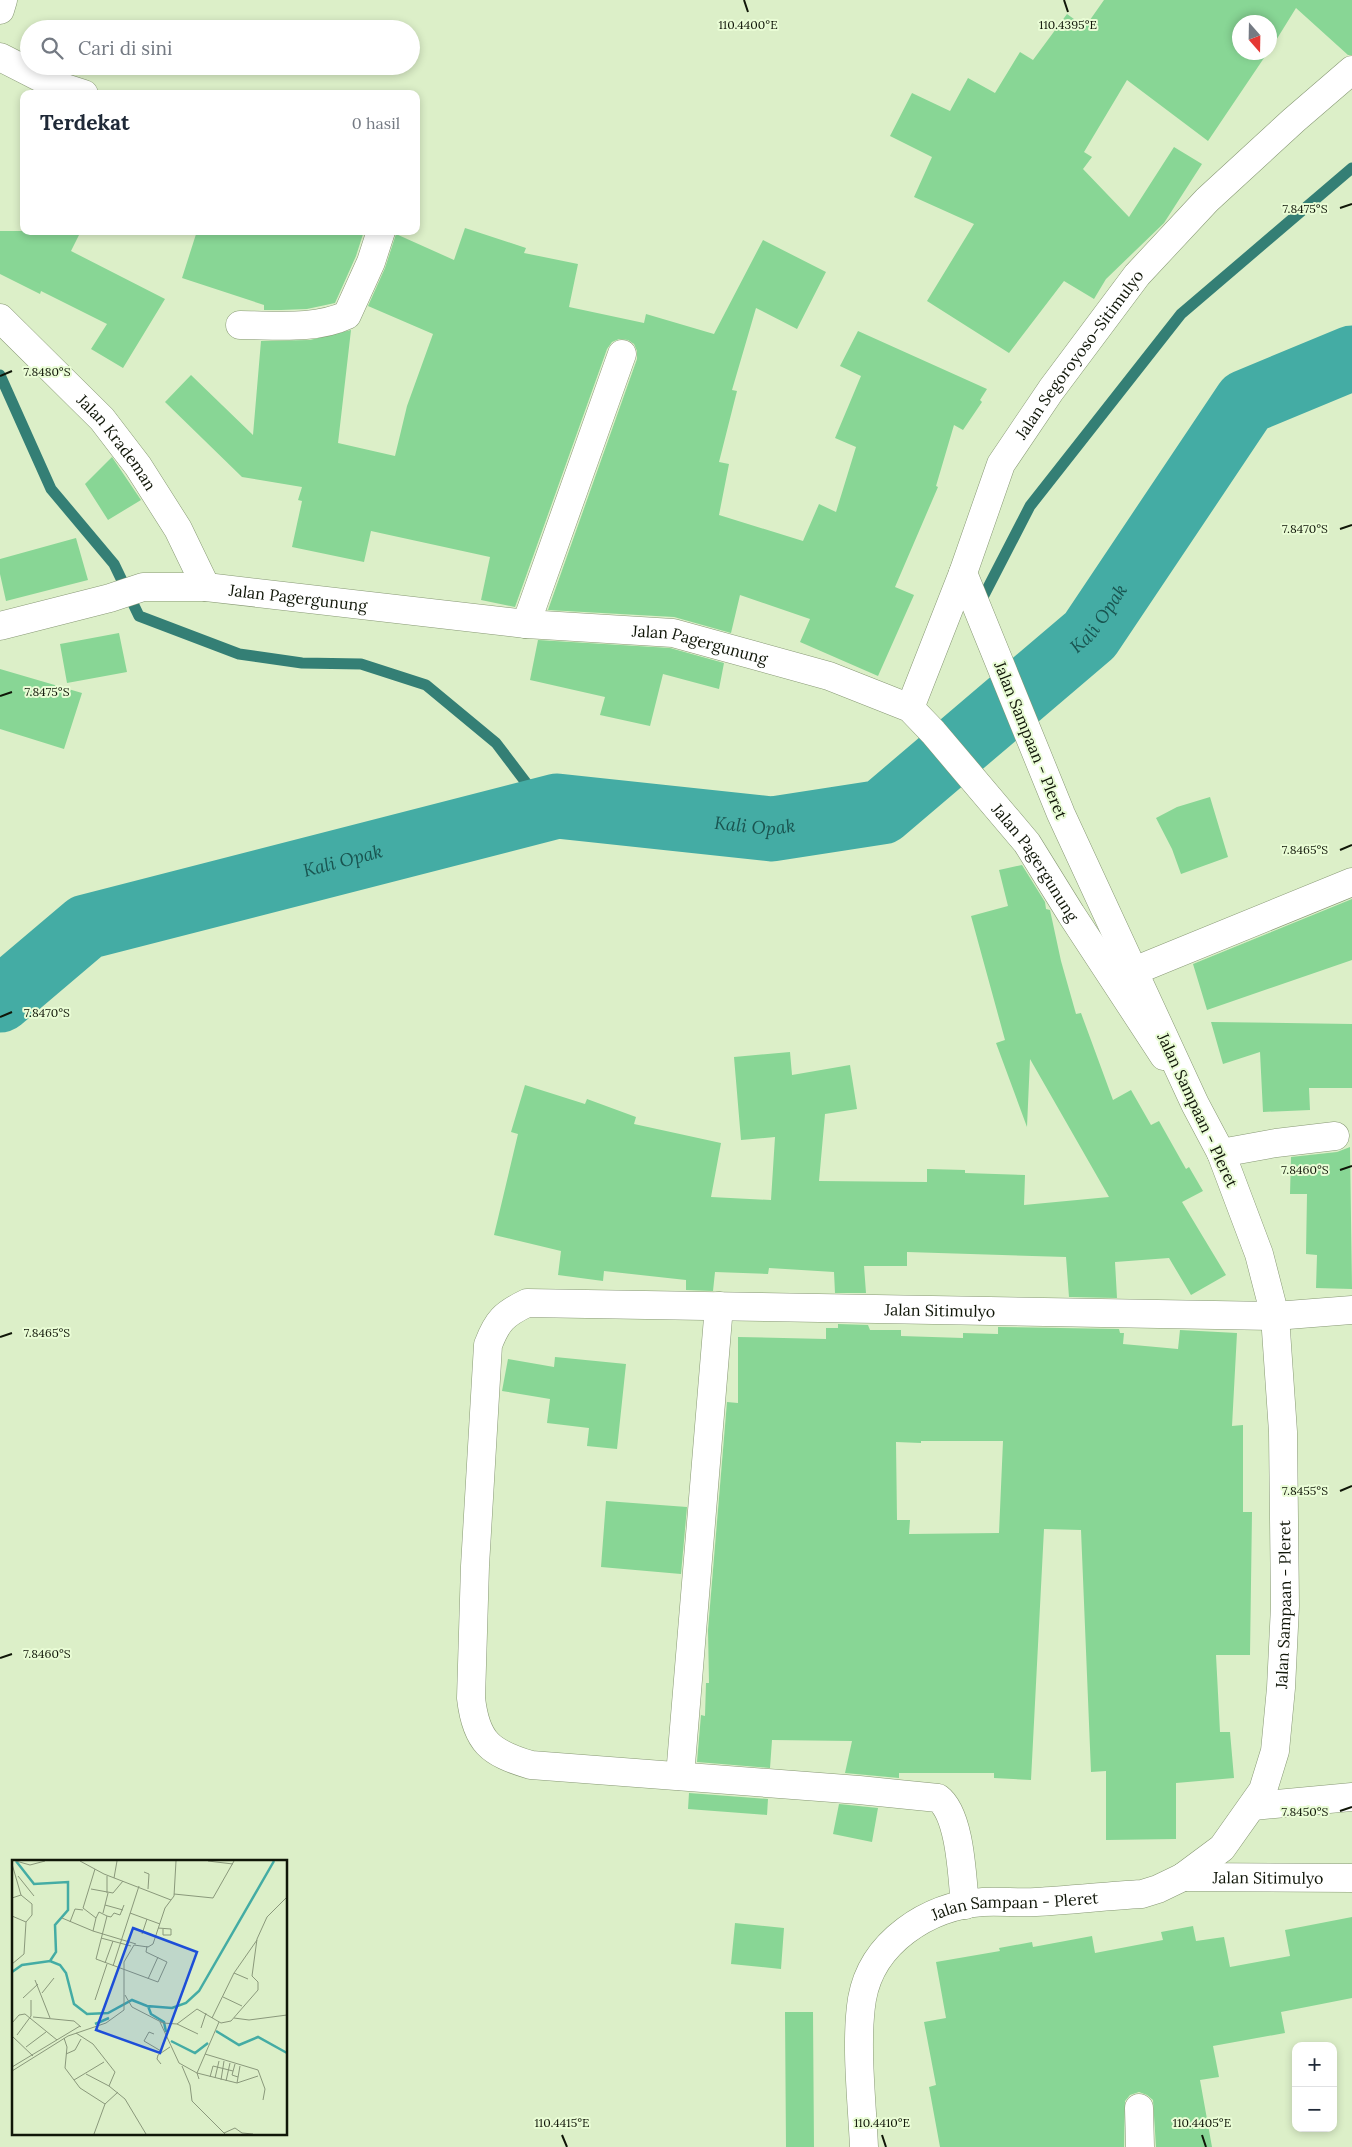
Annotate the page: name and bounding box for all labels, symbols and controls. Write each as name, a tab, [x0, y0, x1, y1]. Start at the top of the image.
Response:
north arrow	[1232, 15, 1277, 60]
text: 110.4400°E	[718, 17, 778, 32]
text: 110.4395°E	[1039, 17, 1097, 32]
search box	[20, 20, 420, 75]
icon: search	[38, 34, 66, 62]
text: Cari di sini	[78, 36, 172, 60]
text: Terdekat	[40, 109, 130, 136]
text: 0 hasil	[352, 113, 400, 133]
text: 7.8475°S	[1283, 201, 1328, 216]
street label: Jalan Segoroyoso-Sitimulyo	[1010, 266, 1148, 444]
text: 7.8480°S	[23, 364, 71, 379]
street label: Jalan Krademan	[72, 389, 161, 494]
text: 7.8470°S	[1282, 521, 1328, 536]
water label: Kali Opak	[1065, 579, 1132, 658]
street label: Jalan Pagergunung	[227, 580, 369, 616]
street label: Jalan Pagergunung	[630, 620, 771, 669]
street label: Jalan Sampaan - Pleret	[990, 657, 1072, 823]
text: 7.8475°S	[25, 684, 70, 699]
street label: Jalan Pagergunung	[987, 799, 1084, 926]
water label: Kali Opak	[713, 811, 797, 840]
water label: Kali Opak	[301, 839, 385, 882]
text: 7.8465°S	[1282, 842, 1328, 857]
text: 7.8470°S	[24, 1005, 70, 1020]
street label: Jalan Sampaan - Pleret	[1153, 1029, 1243, 1191]
text: 7.8460°S	[1281, 1162, 1329, 1177]
street label: Jalan Sitimulyo	[883, 1299, 995, 1321]
text: 7.8465°S	[24, 1325, 70, 1340]
text: 7.8455°S	[1282, 1483, 1328, 1498]
street label: Jalan Sampaan - Pleret	[1271, 1519, 1295, 1690]
text: 7.8460°S	[23, 1646, 71, 1661]
text: 7.8450°S	[1282, 1804, 1329, 1819]
inset map	[12, 1860, 288, 2134]
street label: Jalan Sitimulyo	[1212, 1867, 1323, 1888]
street label: Jalan Sampaan - Pleret	[927, 1887, 1100, 1925]
map controls	[1292, 2042, 1337, 2132]
button: +	[1292, 2042, 1337, 2087]
button: −	[1292, 2087, 1337, 2132]
text: 110.4415°E	[534, 2115, 590, 2130]
text: 110.4410°E	[854, 2115, 910, 2130]
text: 110.4405°E	[1173, 2115, 1231, 2130]

